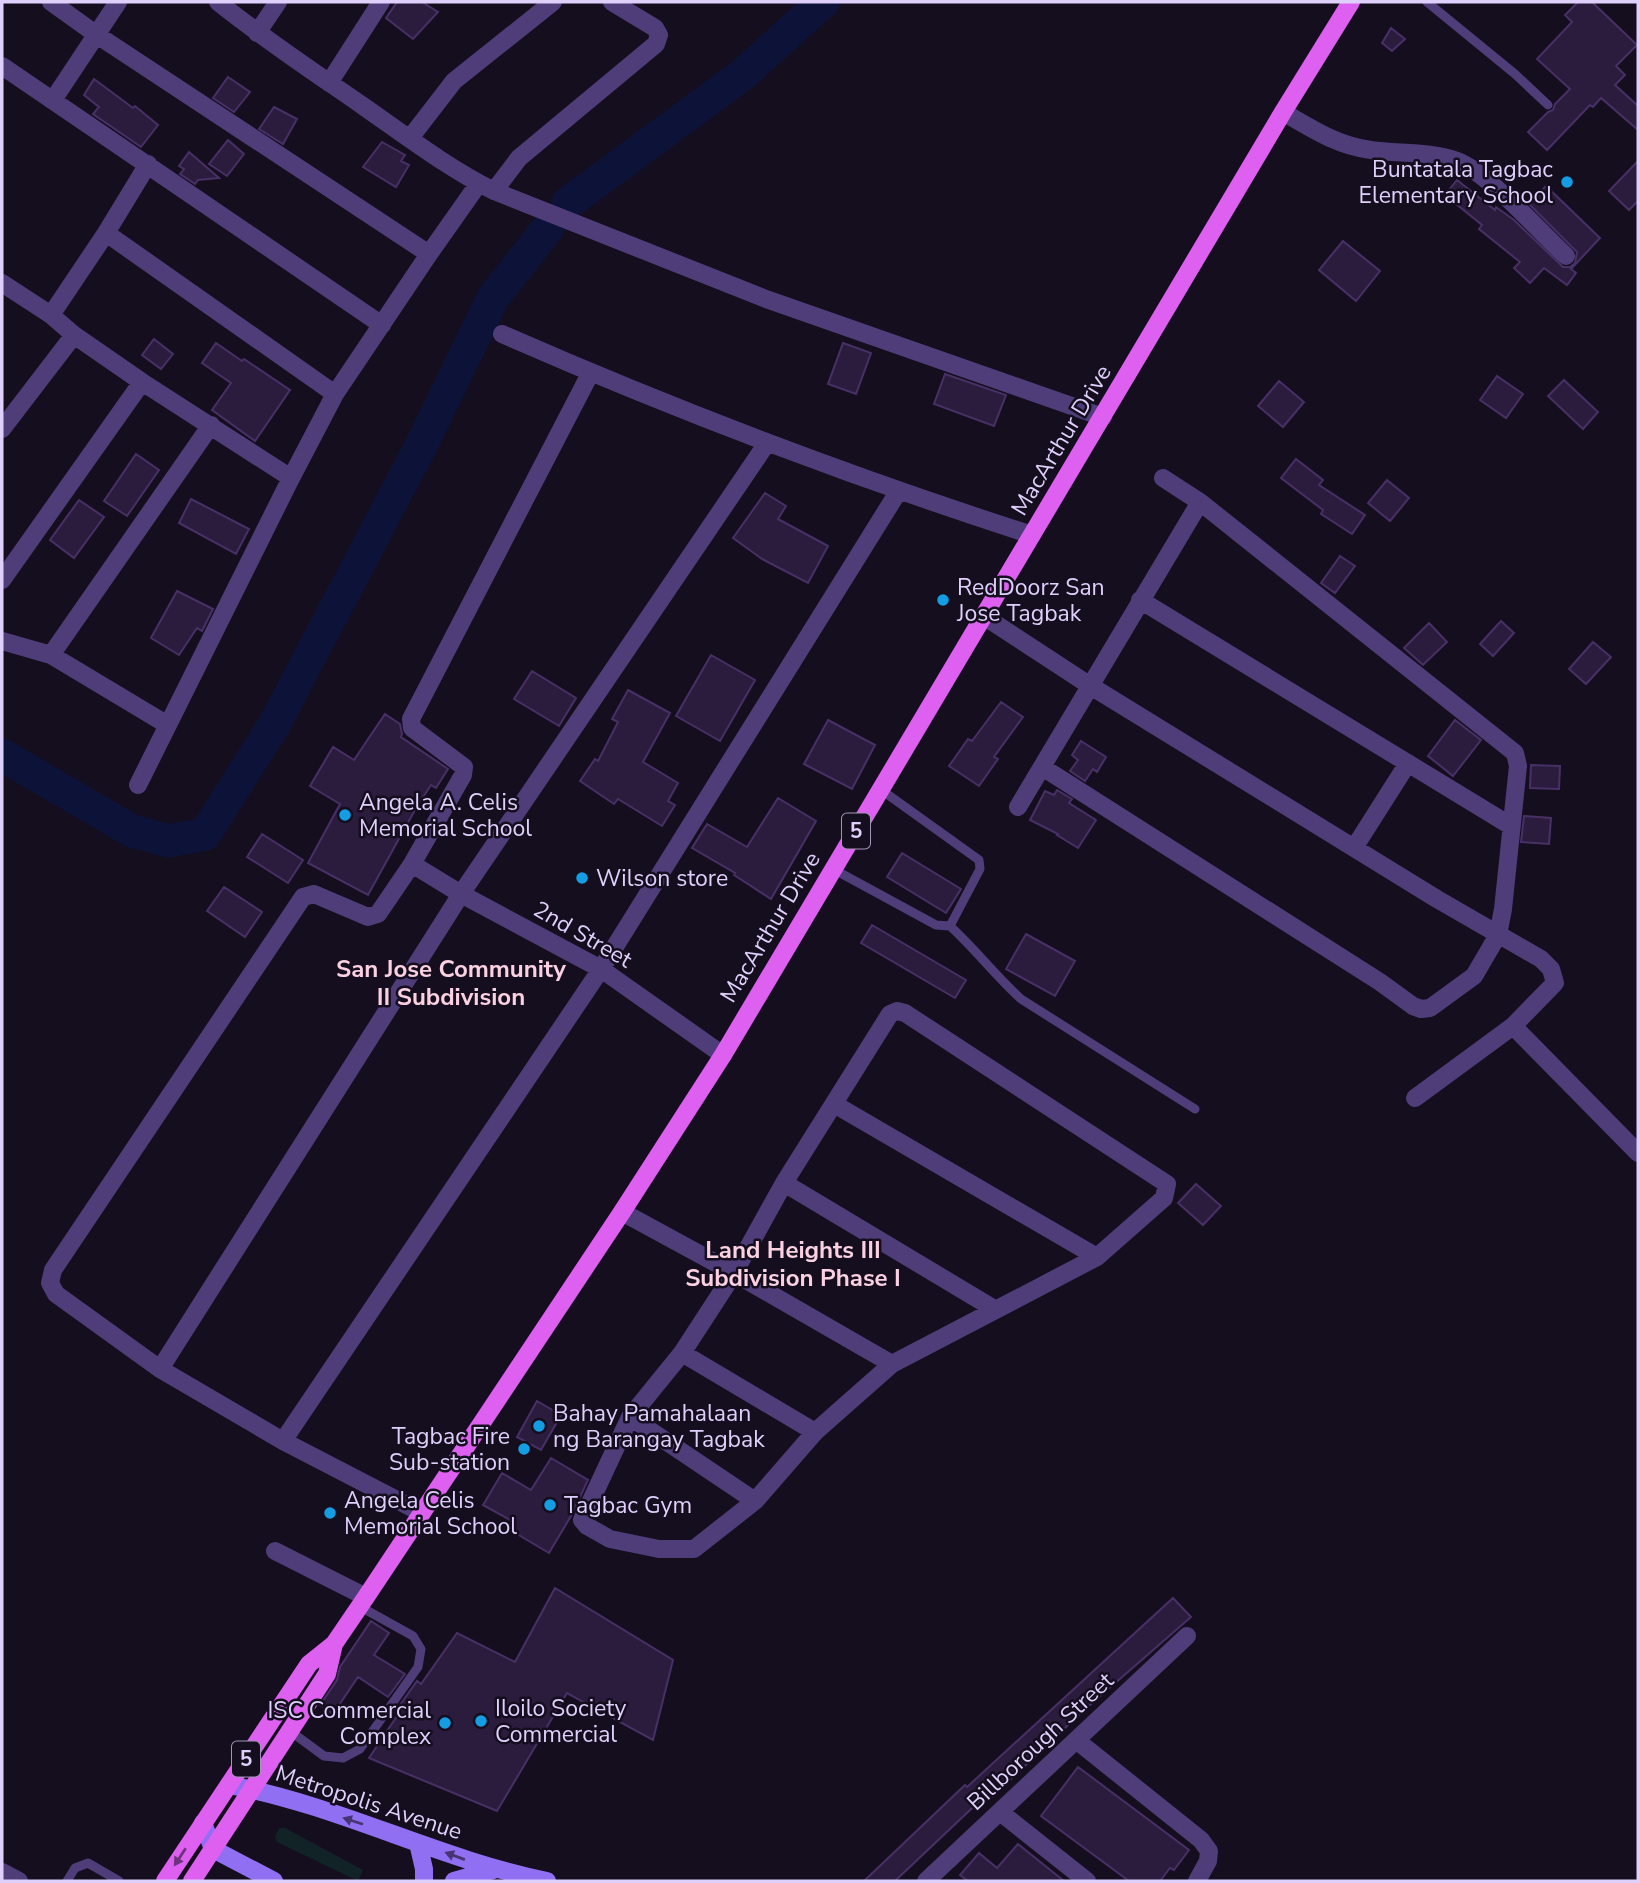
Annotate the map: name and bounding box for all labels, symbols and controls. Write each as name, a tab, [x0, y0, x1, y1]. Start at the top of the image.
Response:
place label: Buntatala Tagbac Elementary School	[1359, 154, 1553, 211]
marker: Buntatala Tagbac Elementary School	[1559, 174, 1575, 190]
street label: MacArthur Drive	[1004, 359, 1119, 521]
place label: RedDoorz San Jose Tagbak	[956, 572, 1105, 629]
marker: RedDoorz San Jose Tagbak	[935, 592, 951, 608]
place label: Angela A. Celis Memorial School	[359, 787, 532, 844]
marker: Angela A. Celis Memorial School	[337, 807, 353, 823]
road number: 5	[842, 814, 870, 848]
street label: MacArthur Drive	[713, 846, 828, 1008]
place label: Wilson store	[596, 863, 728, 894]
marker: Wilson store	[574, 870, 590, 886]
street label: 2nd Street	[528, 894, 638, 976]
district label: San Jose Community II Subdivision	[336, 953, 566, 1013]
district label: Land Heights III Subdivision Phase I	[685, 1234, 901, 1294]
place label: Bahay Pamahalaan ng Barangay Tagbak	[553, 1398, 765, 1455]
marker: Bahay Pamahalaan ng Barangay Tagbak	[531, 1418, 547, 1434]
place label: Tagbac Fire Sub-station	[389, 1421, 510, 1478]
marker: Tagbac Fire Sub-station	[516, 1441, 532, 1457]
place label: Angela Celis Memorial School	[344, 1485, 517, 1542]
place label: Tagbac Gym	[564, 1490, 692, 1521]
marker: Tagbac Gym	[542, 1497, 558, 1513]
marker: Angela Celis Memorial School	[322, 1505, 338, 1521]
street label: Billborough Street	[960, 1665, 1121, 1817]
place label: Iloilo Society Commercial	[495, 1693, 626, 1750]
place label: ISC Commercial Complex	[267, 1695, 431, 1752]
marker: Iloilo Society Commercial	[473, 1713, 489, 1729]
marker: ISC Commercial Complex	[437, 1715, 453, 1731]
road number: 5	[232, 1742, 260, 1776]
street label: Metropolis Avenue	[272, 1758, 466, 1847]
one-way arrow	[343, 1815, 364, 1826]
one-way arrow	[174, 1848, 187, 1867]
one-way arrow	[445, 1850, 466, 1861]

